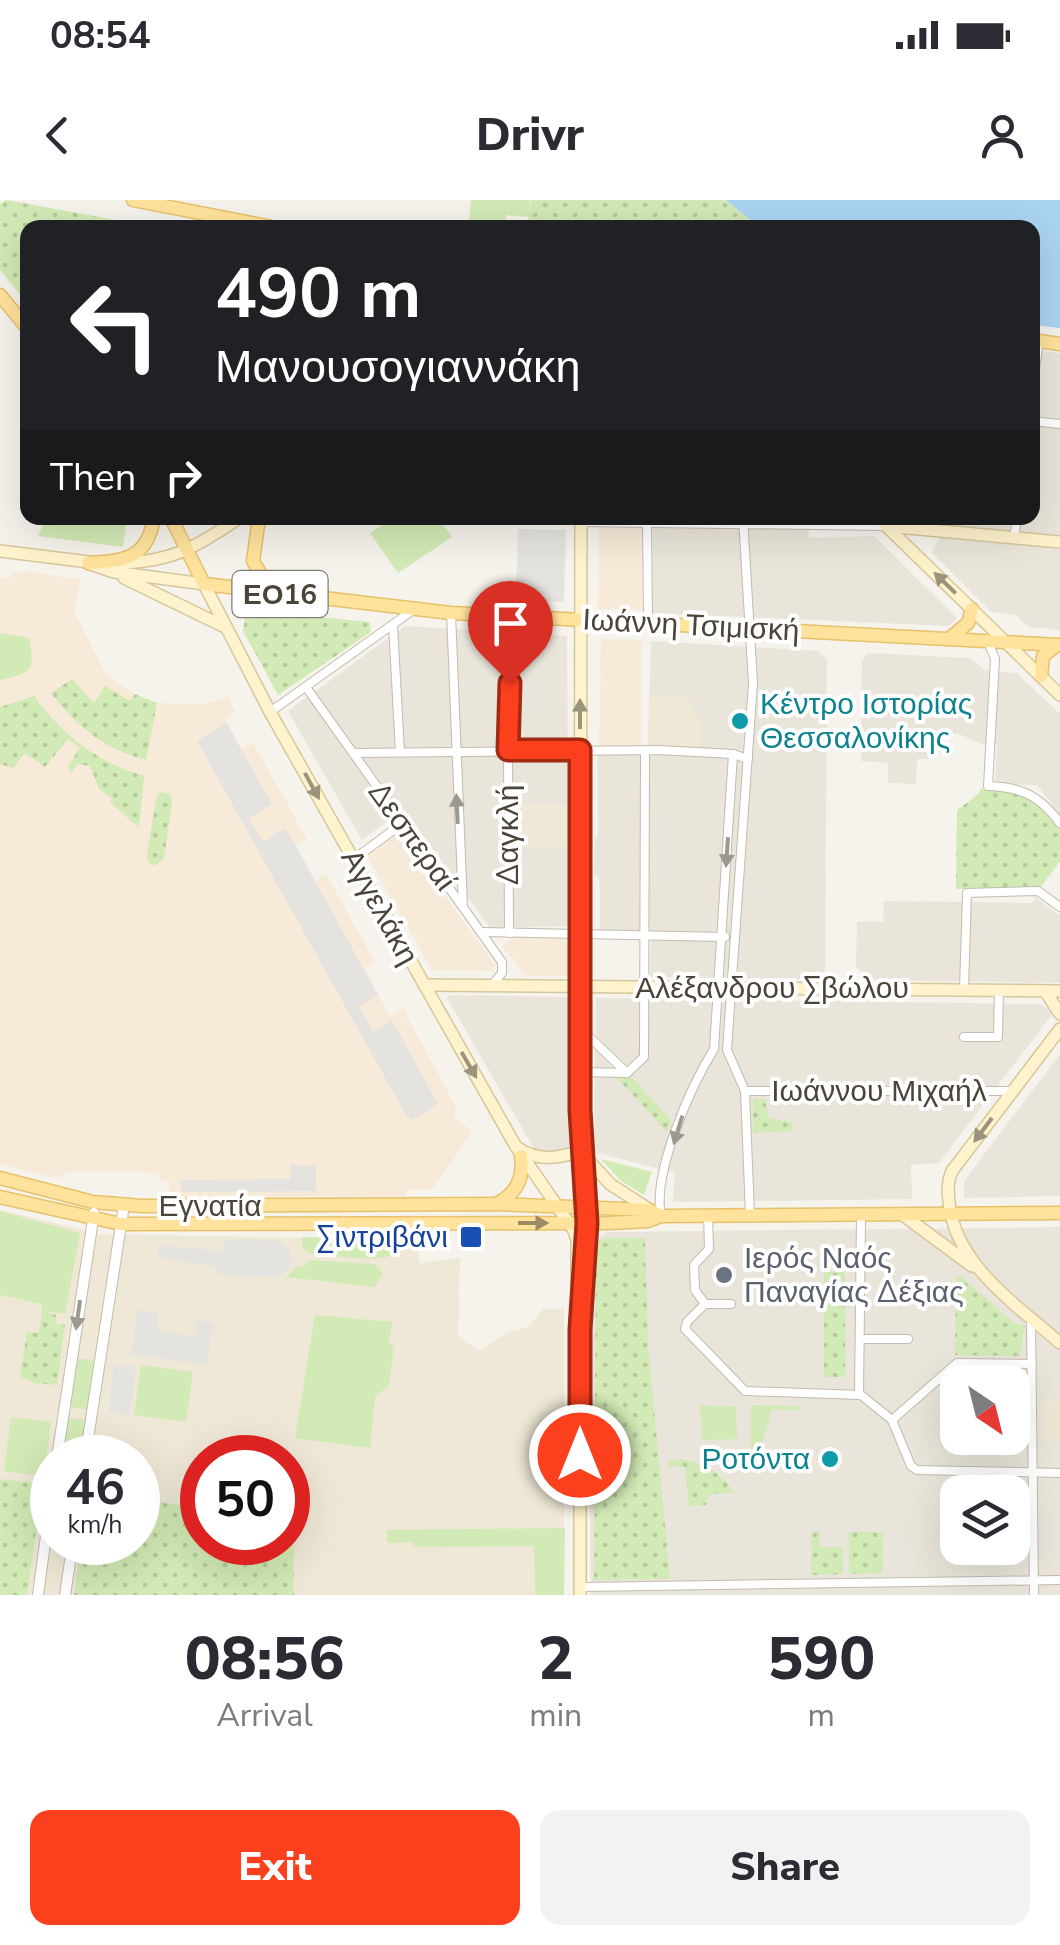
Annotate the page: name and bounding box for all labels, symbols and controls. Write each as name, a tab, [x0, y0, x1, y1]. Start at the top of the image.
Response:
text: 08:54	[50, 10, 151, 61]
text: Drivr	[476, 105, 584, 166]
icon: back	[30, 108, 85, 163]
icon: person	[975, 108, 1030, 163]
text: 490 m	[215, 246, 421, 342]
icon: left	[50, 260, 180, 390]
text: Μανουσογιαννάκη	[215, 337, 581, 398]
icon: right	[156, 450, 211, 505]
text: Then	[50, 452, 136, 503]
road number: ΕΟ16	[232, 571, 328, 617]
one-way arrow	[934, 572, 958, 595]
pin	[468, 581, 553, 684]
icon: arrive	[483, 596, 538, 651]
street label: Ιωάννη Τσιμισκή	[581, 599, 801, 652]
place label: Κέντρο Ιστορίας Θεσσαλονίκης	[760, 684, 972, 759]
one-way arrow	[572, 698, 588, 730]
marker: Κέντρο Ιστορίας Θεσσαλονίκης	[729, 710, 751, 732]
one-way arrow	[304, 771, 321, 800]
street label: Δεσπεραί	[358, 773, 465, 900]
street label: Δαγκλή	[488, 785, 529, 885]
one-way arrow	[449, 793, 465, 825]
one-way arrow	[719, 836, 735, 868]
street label: Αγγελάκη	[331, 842, 428, 972]
street label: Αλέξανδρου Σβώλου	[635, 968, 909, 1009]
one-way arrow	[460, 1051, 477, 1079]
street label: Ιωάννου Μιχαήλ	[771, 1071, 987, 1112]
one-way arrow	[669, 1115, 684, 1145]
one-way arrow	[973, 1117, 994, 1143]
street label: Εγνατία	[158, 1186, 262, 1227]
one-way arrow	[518, 1215, 550, 1231]
place label: Σιντριβάνι	[316, 1217, 448, 1258]
marker: Σιντριβάνι	[458, 1224, 484, 1250]
place label: Ιερός Ναός Παναγίας Δέξιας	[744, 1238, 964, 1313]
marker: Ιερός Ναός Παναγίας Δέξιας	[713, 1264, 735, 1286]
one-way arrow	[70, 1300, 86, 1332]
north arrow	[940, 1365, 1030, 1455]
map controls	[940, 1365, 1030, 1565]
position arrow	[528, 1403, 632, 1507]
speed limit sign: 50	[180, 1435, 310, 1565]
place label: Ροτόντα	[701, 1439, 810, 1480]
marker: Ροτόντα	[819, 1448, 841, 1470]
text: 46	[65, 1453, 125, 1522]
button: layers	[940, 1475, 1030, 1565]
text: km/h	[67, 1508, 123, 1542]
text: 08:56	[185, 1618, 344, 1700]
text: 2	[538, 1618, 574, 1700]
text: 590	[767, 1618, 875, 1700]
text: Arrival	[217, 1694, 313, 1737]
text: min	[529, 1694, 582, 1737]
text: m	[807, 1694, 835, 1737]
button: Exit	[30, 1810, 520, 1925]
button: Share	[540, 1810, 1030, 1925]

